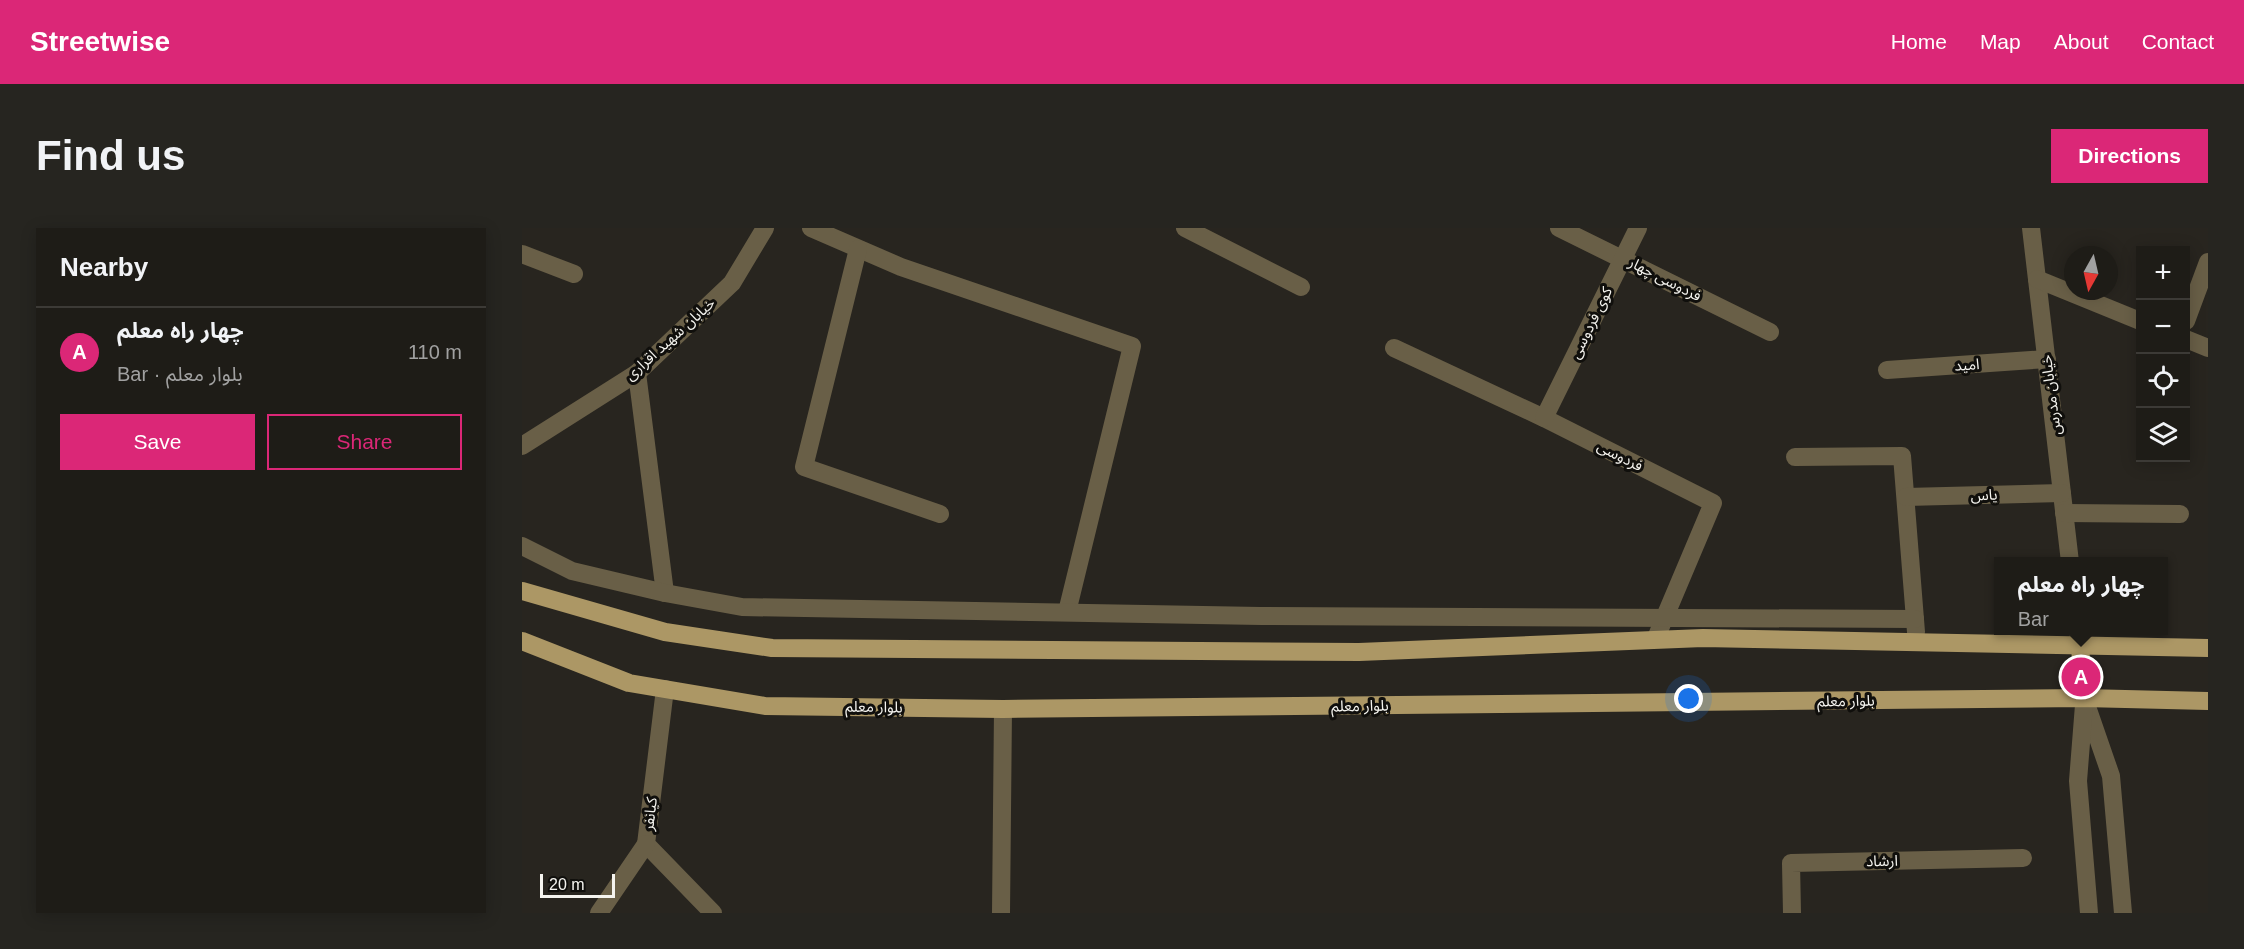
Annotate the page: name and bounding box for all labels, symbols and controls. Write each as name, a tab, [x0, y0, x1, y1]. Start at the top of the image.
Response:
text: Streetwise	[30, 26, 170, 57]
text: Home	[1891, 30, 1947, 53]
text: Map	[1980, 30, 2021, 53]
text: About	[2054, 30, 2109, 53]
text: Contact	[2142, 30, 2214, 53]
button: Directions	[2051, 129, 2208, 183]
text: Find us	[36, 132, 185, 179]
north arrow	[2064, 246, 2118, 300]
map controls	[2136, 246, 2190, 462]
button: +	[2136, 246, 2190, 300]
text: Nearby	[60, 252, 148, 282]
street label: فردوسی چهار	[1624, 253, 1705, 306]
street label: کوی فردوسی	[1566, 283, 1616, 362]
street label: خیابان شهید اقراری	[621, 294, 719, 384]
button: −	[2136, 300, 2190, 354]
text: چهار راه معلم	[117, 318, 244, 343]
text: A	[72, 341, 87, 363]
text: 110 m	[408, 341, 462, 363]
street label: خیابان مدرس	[2037, 354, 2065, 436]
button: locate	[2136, 354, 2190, 408]
street label: امید	[1954, 355, 1980, 374]
text: Bar · بلوار معلم	[117, 363, 243, 385]
button: layers	[2136, 408, 2190, 462]
button: Save	[60, 414, 255, 470]
button: Share	[267, 414, 462, 470]
street label: فردوسی	[1594, 437, 1646, 475]
street label: یاس	[1970, 486, 1998, 504]
popup	[1994, 557, 2168, 635]
text: چهار راه معلم	[2018, 572, 2144, 597]
text: Bar	[2018, 608, 2049, 630]
pin: A	[2062, 654, 2100, 700]
your location	[1674, 684, 1703, 713]
street label: بلوار معلم	[1817, 691, 1875, 712]
street label: بلوار معلم	[1331, 696, 1389, 717]
street label: بلوار معلم	[845, 697, 903, 718]
street label: کیانفر	[639, 795, 661, 833]
street label: ارشاد	[1866, 852, 1898, 870]
scale bar	[540, 871, 615, 898]
text: 20 m	[549, 876, 585, 893]

